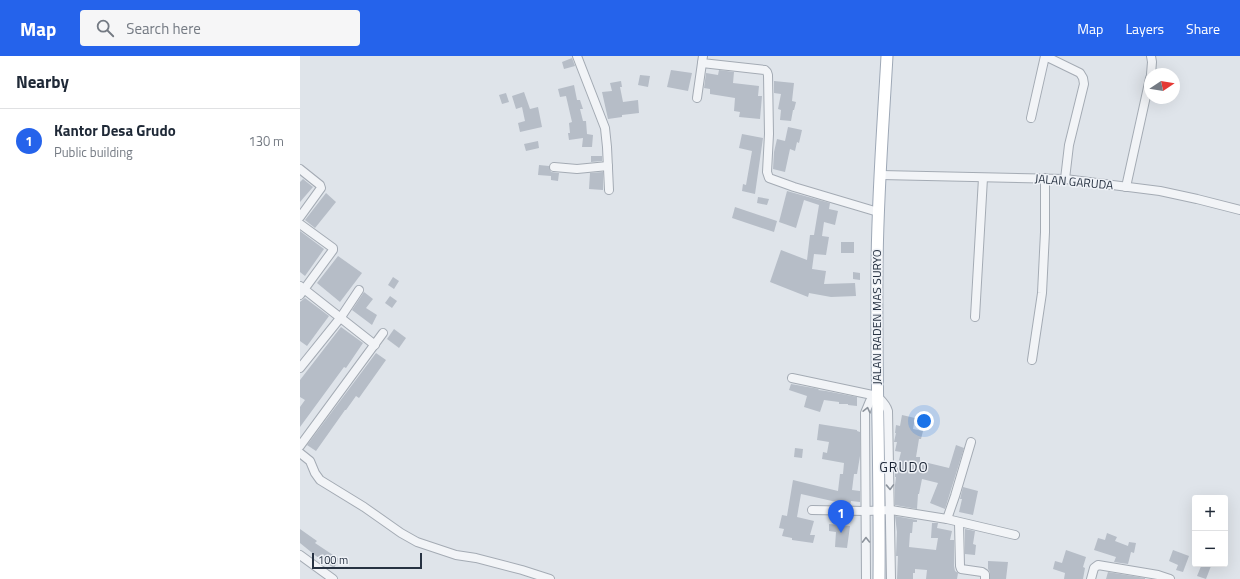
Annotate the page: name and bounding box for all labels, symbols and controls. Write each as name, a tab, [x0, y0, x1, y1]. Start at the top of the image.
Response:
search box	[80, 10, 360, 46]
text: Map	[20, 14, 56, 43]
icon: search	[94, 17, 116, 39]
text: Search here	[126, 17, 201, 40]
text: Map	[1077, 18, 1103, 39]
text: Layers	[1125, 18, 1164, 39]
text: Share	[1186, 18, 1220, 39]
north arrow	[1144, 68, 1180, 104]
text: Nearby	[16, 69, 69, 95]
text: Kantor Desa Grudo	[54, 119, 176, 142]
text: 1	[25, 131, 33, 151]
text: 130 m	[248, 131, 284, 151]
text: Public building	[54, 142, 133, 162]
street label: JALAN GARUDA	[1034, 169, 1114, 194]
street label: JALAN RADEN MAS SURYO	[867, 249, 886, 385]
one-way arrow	[862, 407, 870, 414]
your location	[914, 411, 934, 431]
district label: GRUDO	[879, 456, 929, 477]
one-way arrow	[886, 484, 895, 490]
map controls	[1192, 495, 1228, 567]
button: +	[1192, 495, 1228, 531]
pin: 1	[828, 500, 854, 533]
button: −	[1192, 531, 1228, 567]
one-way arrow	[862, 537, 870, 543]
scale bar	[312, 551, 422, 570]
text: 100 m	[318, 552, 348, 568]

